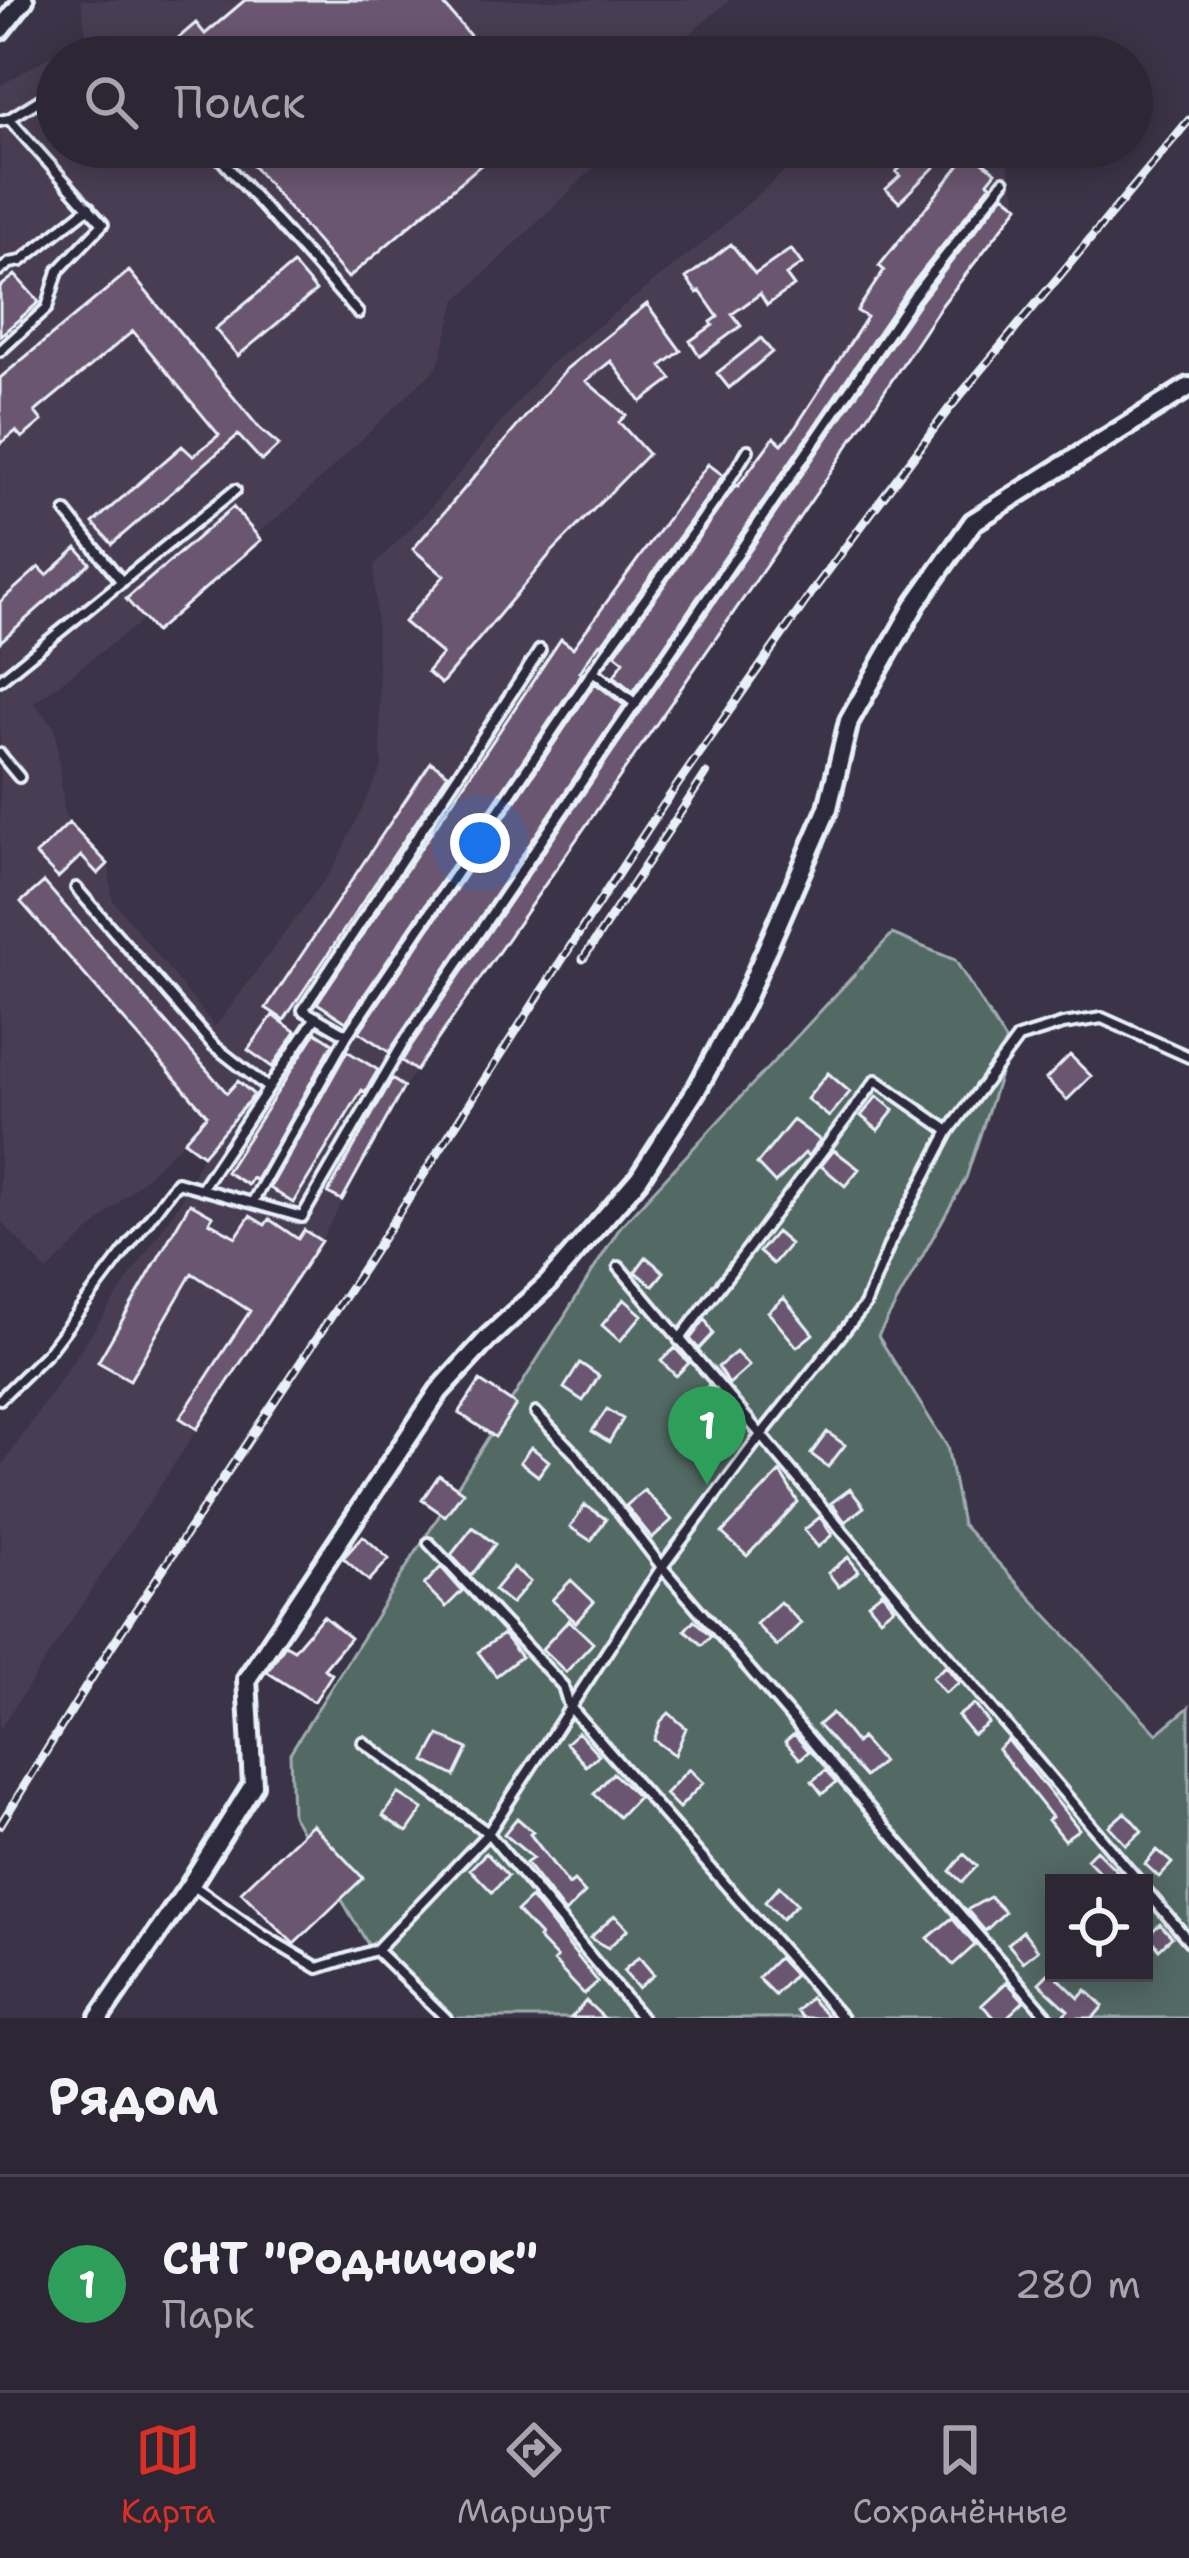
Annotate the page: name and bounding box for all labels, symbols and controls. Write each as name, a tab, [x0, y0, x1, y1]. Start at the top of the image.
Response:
search box	[36, 36, 1153, 168]
icon: search	[78, 69, 144, 135]
text: Поиск	[174, 72, 305, 132]
your location	[450, 813, 510, 873]
pin: 1	[668, 1386, 746, 1485]
map controls	[1045, 1874, 1153, 1982]
button: locate	[1045, 1874, 1153, 1982]
text: Рядом	[48, 2062, 219, 2130]
text: СНТ "Родничок"	[162, 2228, 538, 2288]
text: 1	[78, 2258, 96, 2310]
text: 280 m	[1014, 2258, 1141, 2310]
text: Парк	[162, 2288, 255, 2340]
tab: Карта	[121, 2417, 215, 2534]
tab: Маршрут	[457, 2417, 611, 2534]
tab: Сохранённые	[853, 2417, 1068, 2534]

